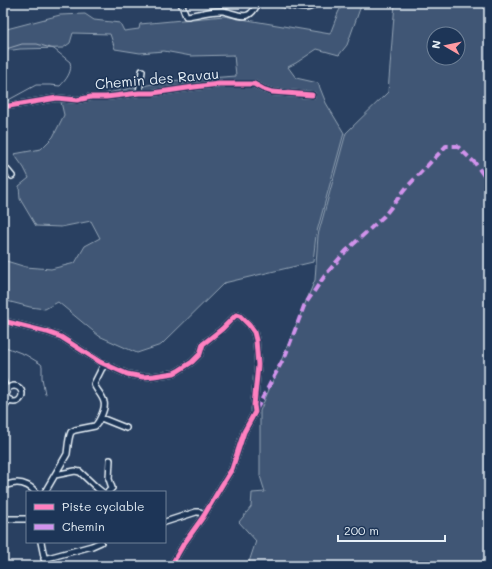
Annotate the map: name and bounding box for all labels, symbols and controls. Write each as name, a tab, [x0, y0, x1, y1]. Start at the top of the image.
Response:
north arrow	[426, 26, 466, 66]
text: N	[428, 39, 444, 50]
street label: Chemin des Ravau	[94, 64, 220, 93]
legend	[26, 491, 166, 543]
text: Piste cyclable	[62, 498, 144, 514]
scale bar	[338, 517, 445, 543]
text: Chemin	[62, 518, 105, 534]
text: 200 m	[344, 522, 379, 538]

